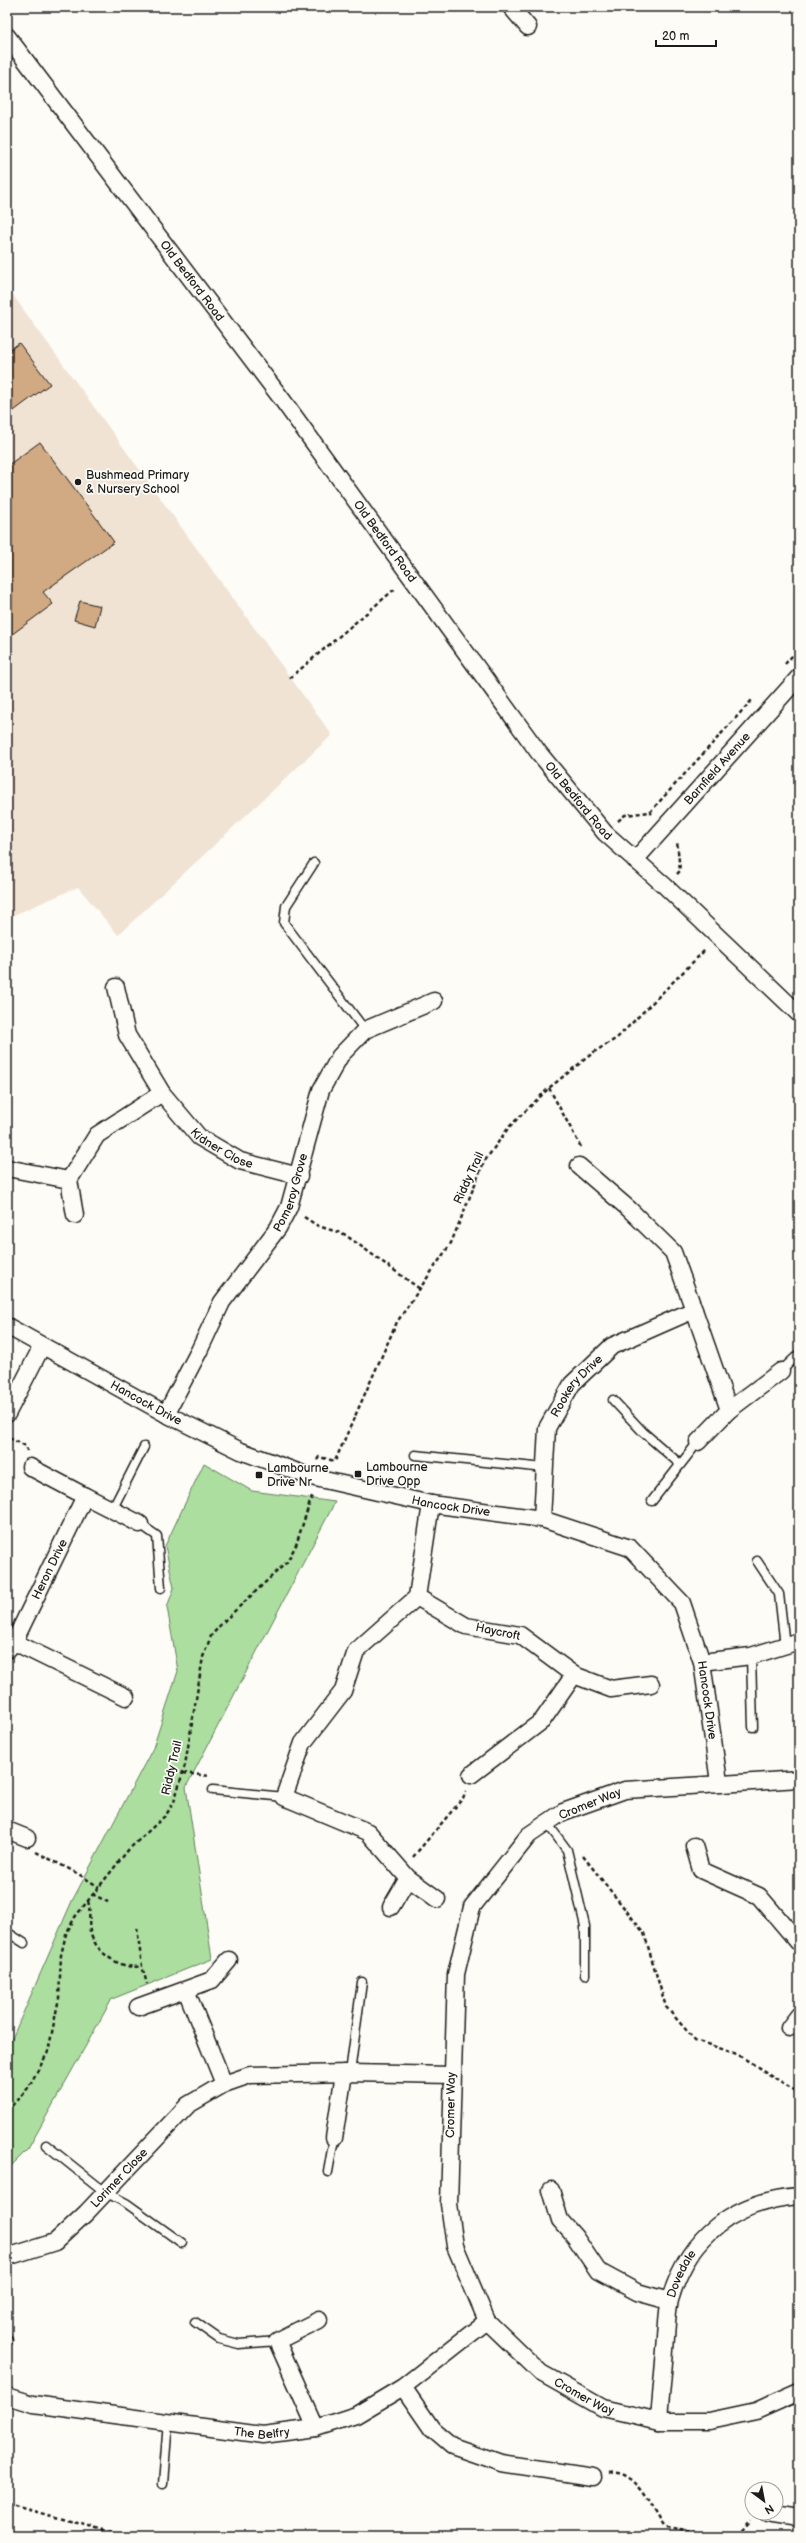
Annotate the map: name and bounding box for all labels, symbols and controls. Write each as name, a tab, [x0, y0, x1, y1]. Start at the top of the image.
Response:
scale bar	[656, 22, 716, 48]
text: 20 m	[662, 29, 689, 44]
street label: Old Bedford Road	[157, 237, 228, 324]
place label: Bushmead Primary & Nursery School	[86, 468, 190, 497]
marker: Bushmead Primary & Nursery School	[73, 477, 83, 487]
street label: Old Bedford Road	[350, 497, 420, 585]
street label: Barnfield Avenue	[681, 729, 753, 808]
street label: Old Bedford Road	[542, 759, 615, 843]
street label: Kidner Close	[187, 1125, 254, 1171]
street label: Riddy Trail	[450, 1150, 488, 1206]
street label: Pomeroy Grove	[270, 1152, 311, 1234]
street label: Rookery Drive	[547, 1351, 606, 1420]
street label: Hancock Drive	[108, 1377, 185, 1428]
place label: Lambourne Drive Opp	[366, 1460, 428, 1489]
place label: Lambourne Drive Nr	[267, 1461, 329, 1490]
marker: Lambourne Drive Opp	[353, 1469, 363, 1479]
marker: Lambourne Drive Nr	[254, 1470, 264, 1480]
street label: Hancock Drive	[410, 1492, 491, 1519]
street label: Heron Drive	[28, 1537, 70, 1602]
street label: Haycroft	[474, 1620, 522, 1644]
street label: Hancock Drive	[694, 1660, 720, 1740]
street label: Riddy Trail	[158, 1739, 186, 1797]
street label: Cromer Way	[557, 1784, 624, 1823]
street label: Cromer Way	[443, 2071, 459, 2138]
street label: Lorimer Close	[88, 2145, 151, 2211]
street label: Dovedale	[664, 2247, 699, 2300]
street label: Cromer Way	[551, 2374, 616, 2418]
street label: The Belfry	[233, 2424, 291, 2443]
north arrow	[744, 2481, 784, 2521]
text: N	[762, 2501, 776, 2517]

